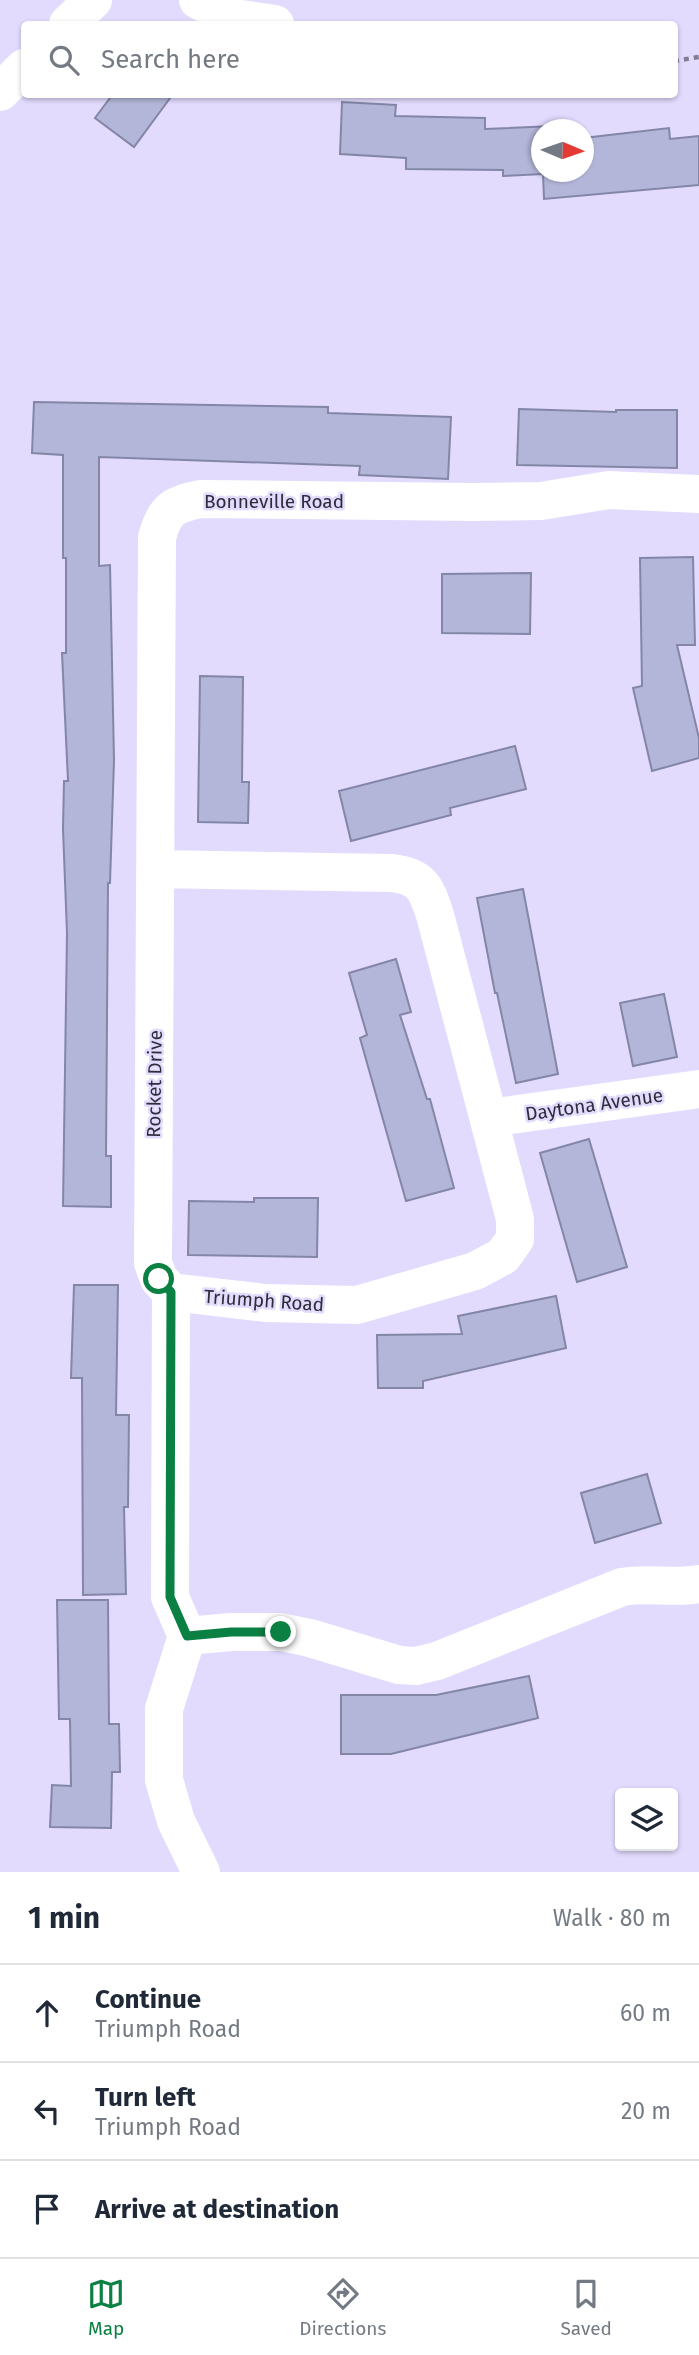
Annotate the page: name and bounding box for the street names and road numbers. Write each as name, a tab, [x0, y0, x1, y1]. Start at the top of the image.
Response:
street label: Bonneville Road	[204, 490, 344, 513]
street label: Rocket Drive	[142, 1030, 167, 1138]
street label: Daytona Avenue	[524, 1083, 664, 1126]
street label: Triumph Road	[203, 1285, 325, 1316]

